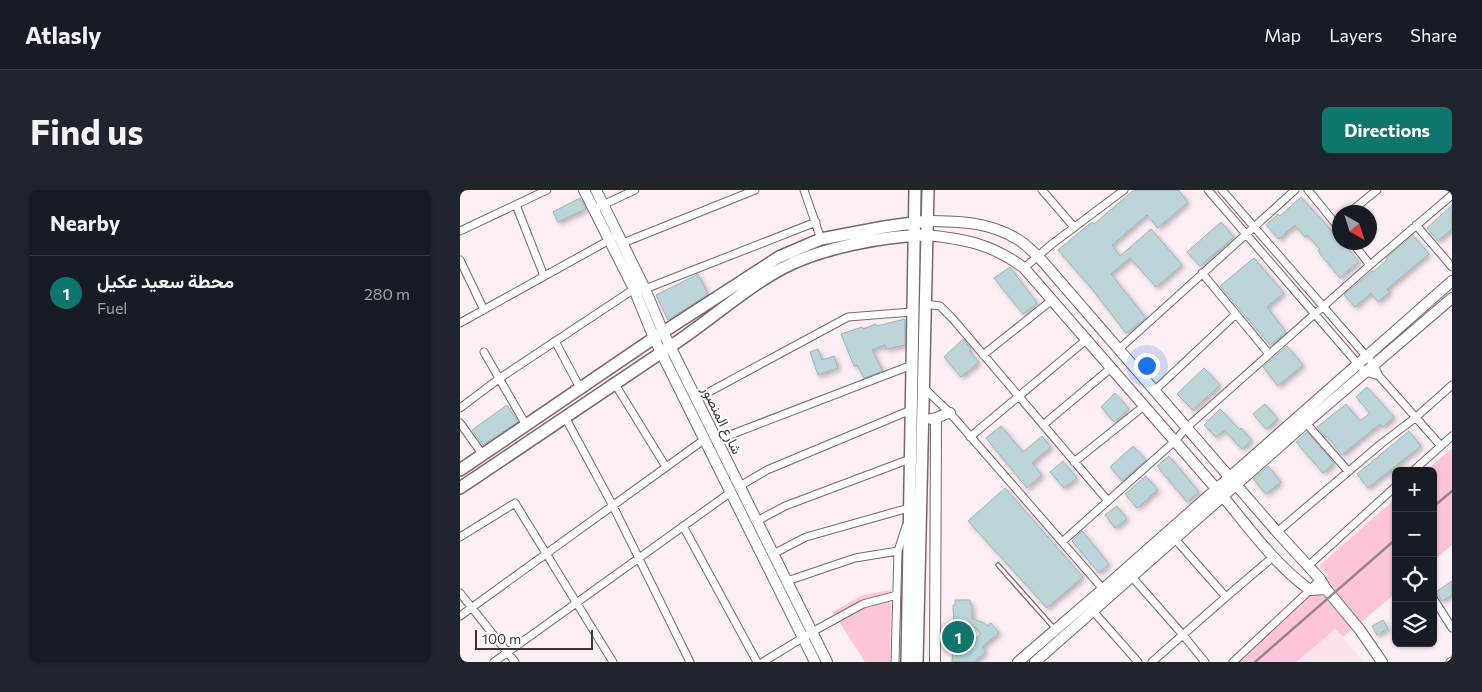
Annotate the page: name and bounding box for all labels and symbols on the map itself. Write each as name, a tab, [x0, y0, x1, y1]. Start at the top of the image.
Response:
north arrow	[1332, 205, 1377, 250]
your location	[1134, 353, 1160, 379]
street label: شارع المنصور	[695, 382, 746, 458]
pin: 1	[942, 618, 974, 656]
scale bar	[475, 627, 592, 650]

